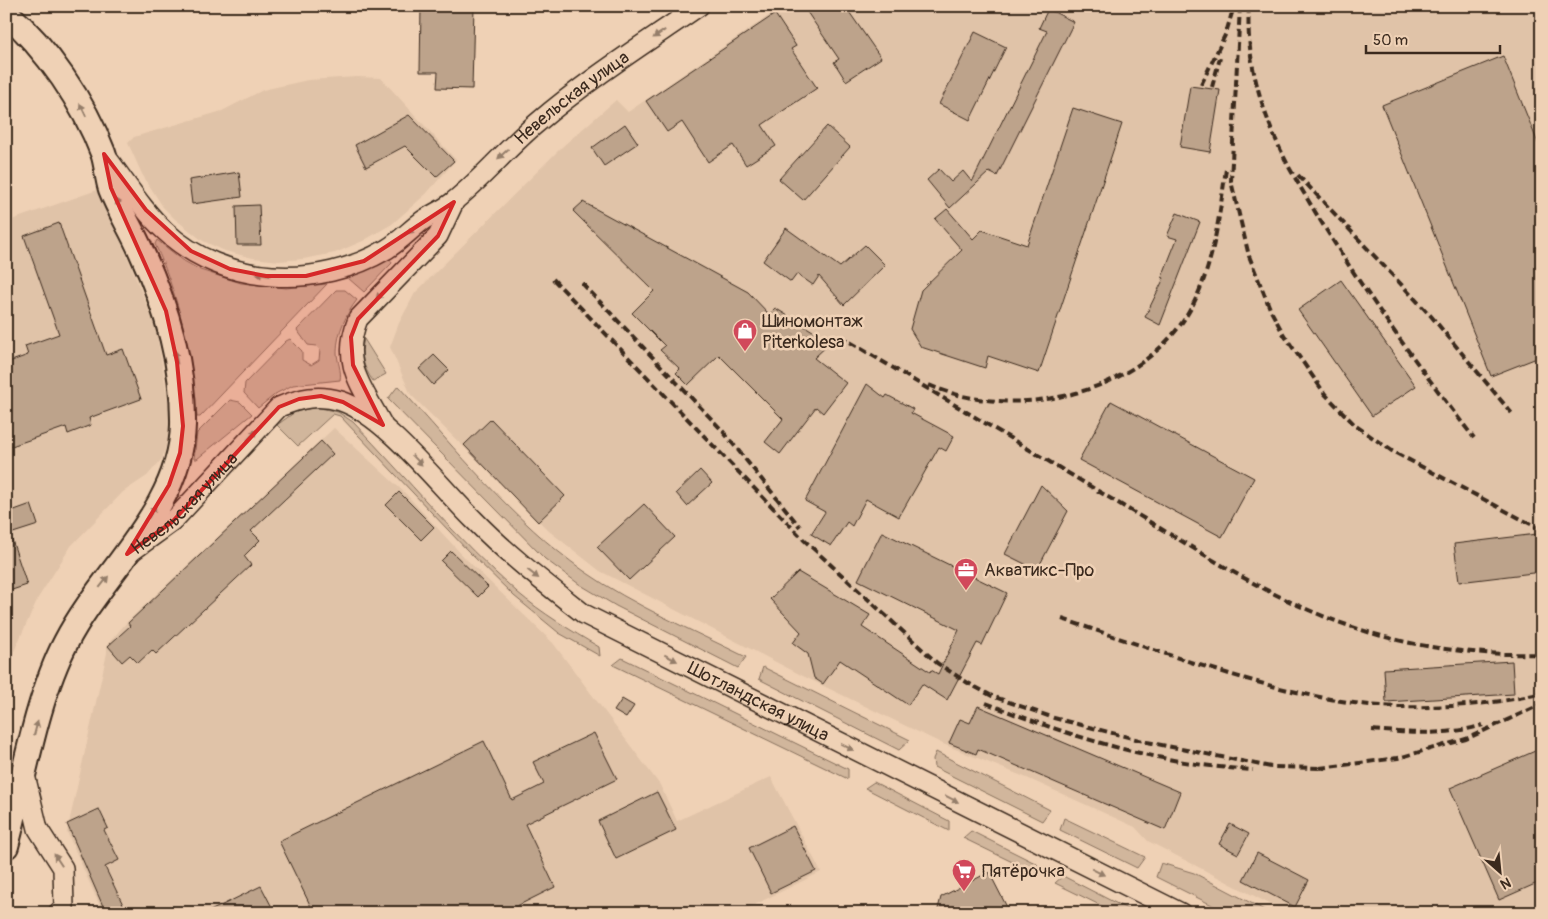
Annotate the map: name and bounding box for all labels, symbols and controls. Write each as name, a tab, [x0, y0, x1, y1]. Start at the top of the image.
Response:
scale bar	[1366, 22, 1499, 54]
one-way arrow	[652, 29, 666, 38]
text: 50 m	[1373, 31, 1408, 50]
street label: Невельская улица	[509, 46, 634, 150]
one-way arrow	[79, 103, 87, 117]
one-way arrow	[498, 148, 510, 160]
one-way arrow	[115, 198, 123, 212]
one-way arrow	[408, 223, 420, 235]
one-way arrow	[254, 271, 270, 279]
one-way arrow	[375, 288, 387, 300]
place label: Шиномонтаж Piterkolesa	[762, 310, 863, 354]
shop icon: Шиномонтаж Piterkolesa	[732, 318, 758, 352]
one-way arrow	[172, 349, 180, 364]
one-way arrow	[247, 428, 258, 441]
street label: Невельская улица	[126, 448, 243, 560]
one-way arrow	[411, 454, 423, 466]
one-way arrow	[148, 506, 157, 519]
office icon: Акватикс-Про	[953, 557, 979, 591]
place label: Акватикс-Про	[984, 559, 1095, 582]
one-way arrow	[526, 569, 540, 579]
one-way arrow	[99, 575, 110, 588]
one-way arrow	[664, 654, 678, 662]
street label: Шотландская улица	[684, 657, 833, 747]
one-way arrow	[33, 720, 41, 735]
one-way arrow	[840, 743, 854, 751]
one-way arrow	[945, 795, 959, 803]
north arrow	[1476, 846, 1526, 896]
one-way arrow	[53, 854, 63, 867]
supermarket icon: Пятёрочка	[951, 858, 977, 892]
place label: Пятёрочка	[982, 860, 1065, 883]
one-way arrow	[1090, 867, 1105, 876]
text: N	[1498, 873, 1514, 893]

